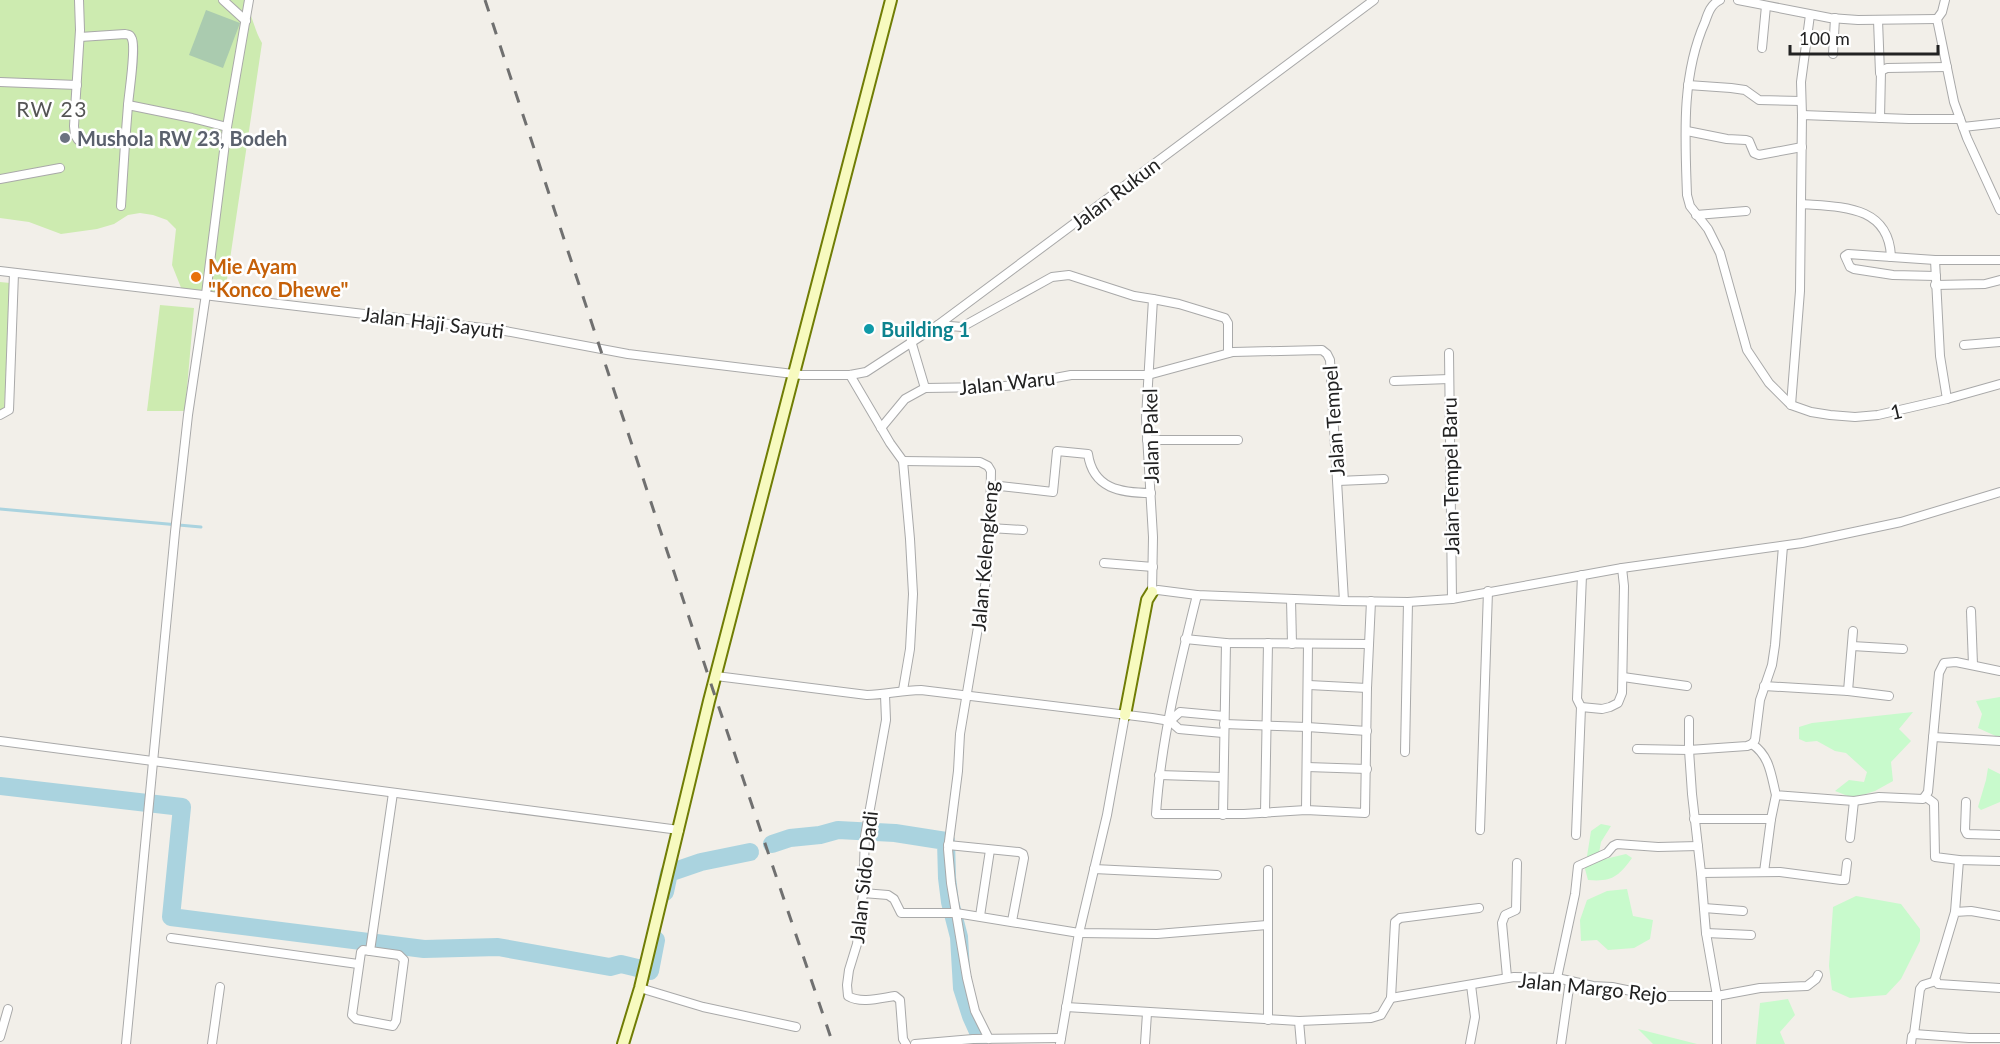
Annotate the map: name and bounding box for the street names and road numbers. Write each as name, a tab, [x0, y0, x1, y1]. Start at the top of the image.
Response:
street label: Jalan Rukun	[1066, 152, 1164, 234]
street label: Jalan Haji Sayuti	[361, 301, 505, 343]
street label: Jalan Waru	[958, 365, 1056, 399]
street label: Jalan Tempel	[1317, 365, 1349, 477]
street label: Jalan Pakel	[1137, 388, 1163, 484]
street label: Jalan Tempel Baru	[1437, 397, 1463, 555]
street label: 1	[1888, 398, 1904, 424]
street label: Jalan Kelengkeng	[965, 480, 1003, 632]
street label: Jalan Sido Dadi	[844, 810, 882, 944]
street label: Jalan Margo Rejo	[1517, 967, 1669, 1007]

